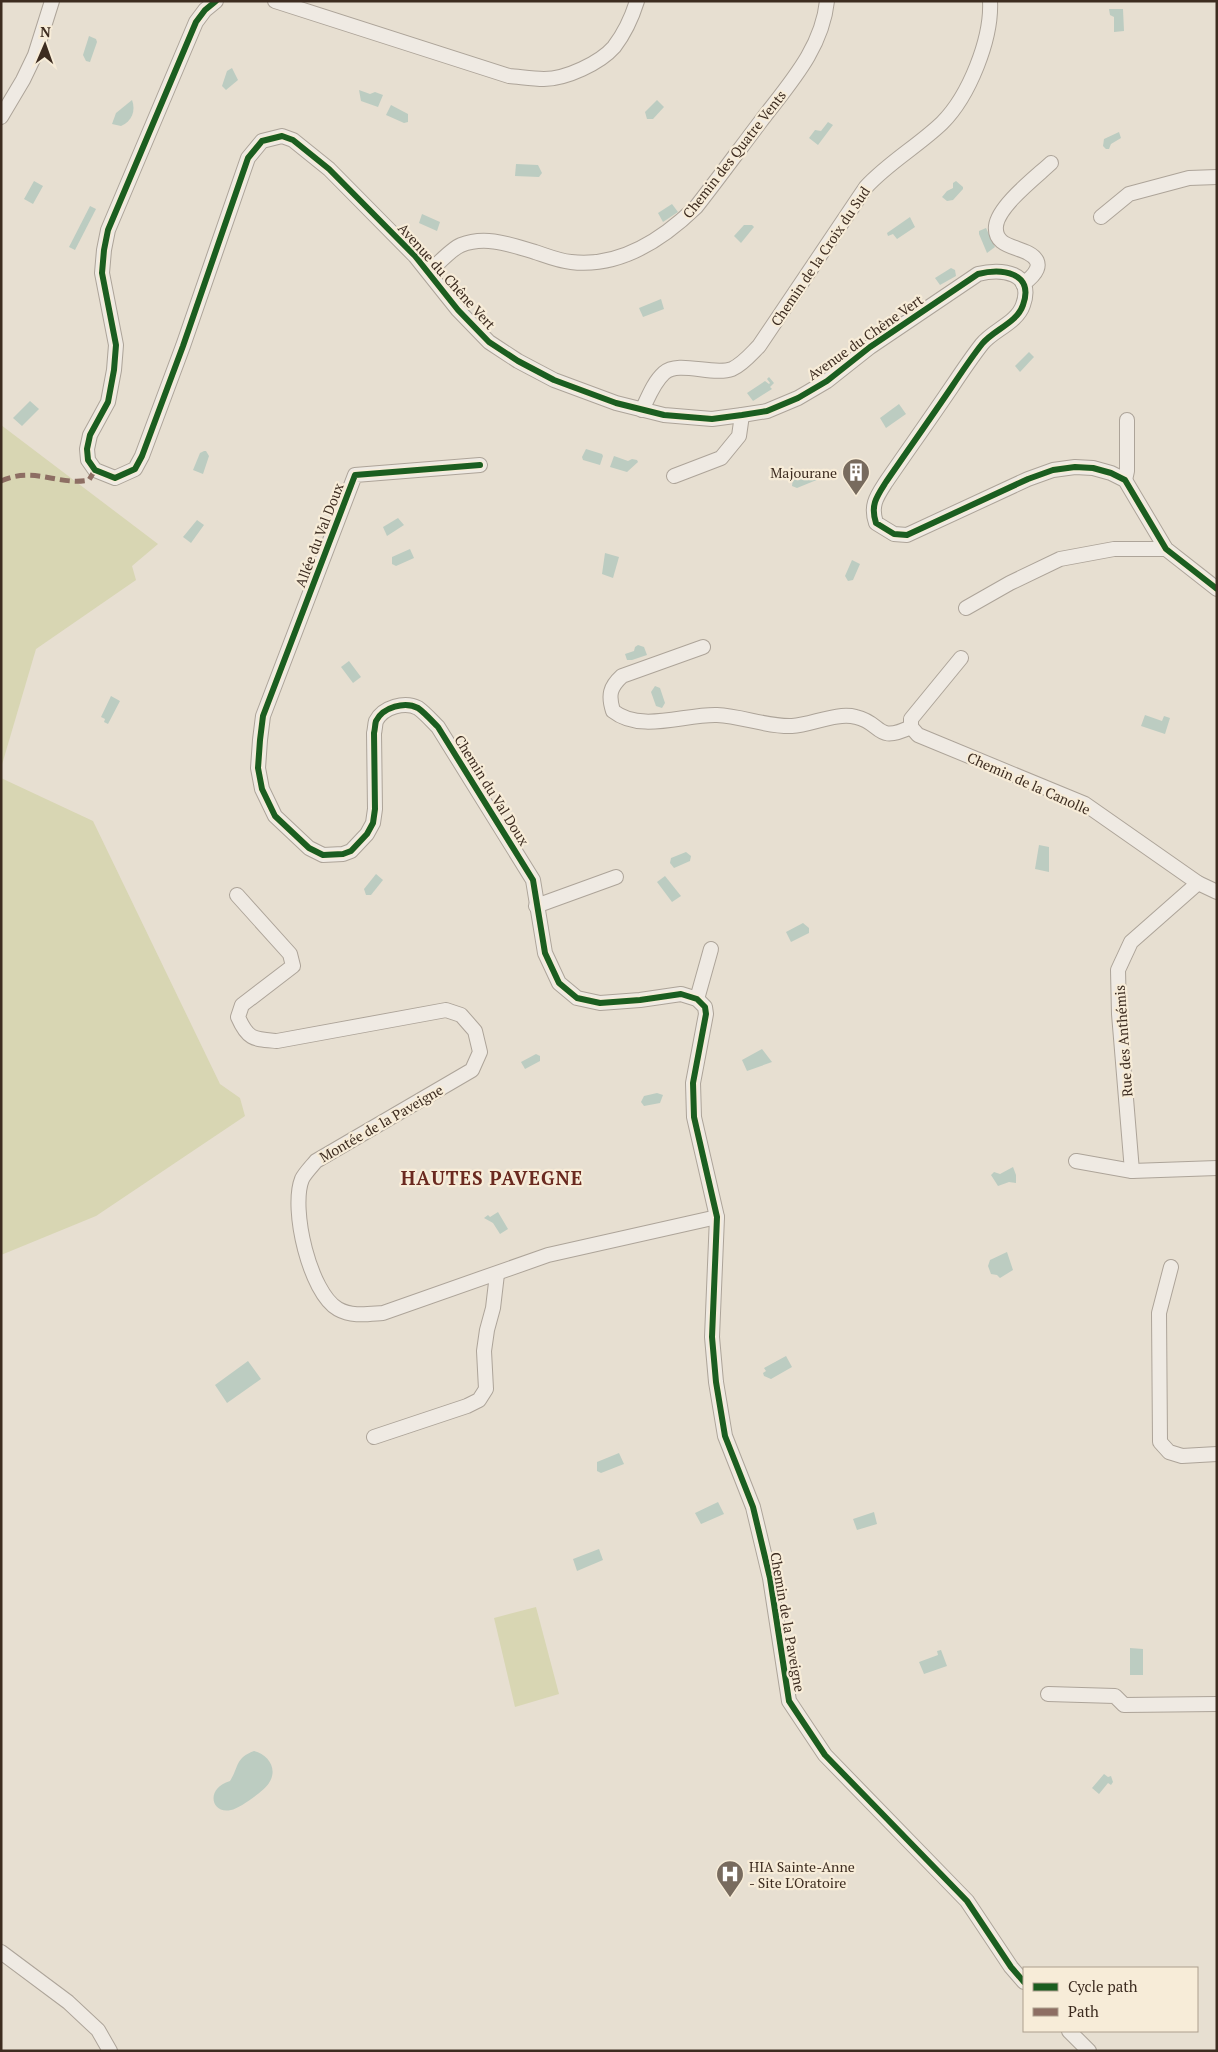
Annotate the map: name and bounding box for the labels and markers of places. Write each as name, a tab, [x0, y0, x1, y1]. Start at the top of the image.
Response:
building icon: Majourane	[841, 457, 871, 496]
place label: Majourane	[770, 463, 837, 482]
place label: HIA Sainte-Anne - Site L'Oratoire	[749, 1857, 855, 1892]
hospital icon: HIA Sainte-Anne - Site L'Oratoire	[715, 1859, 745, 1898]

